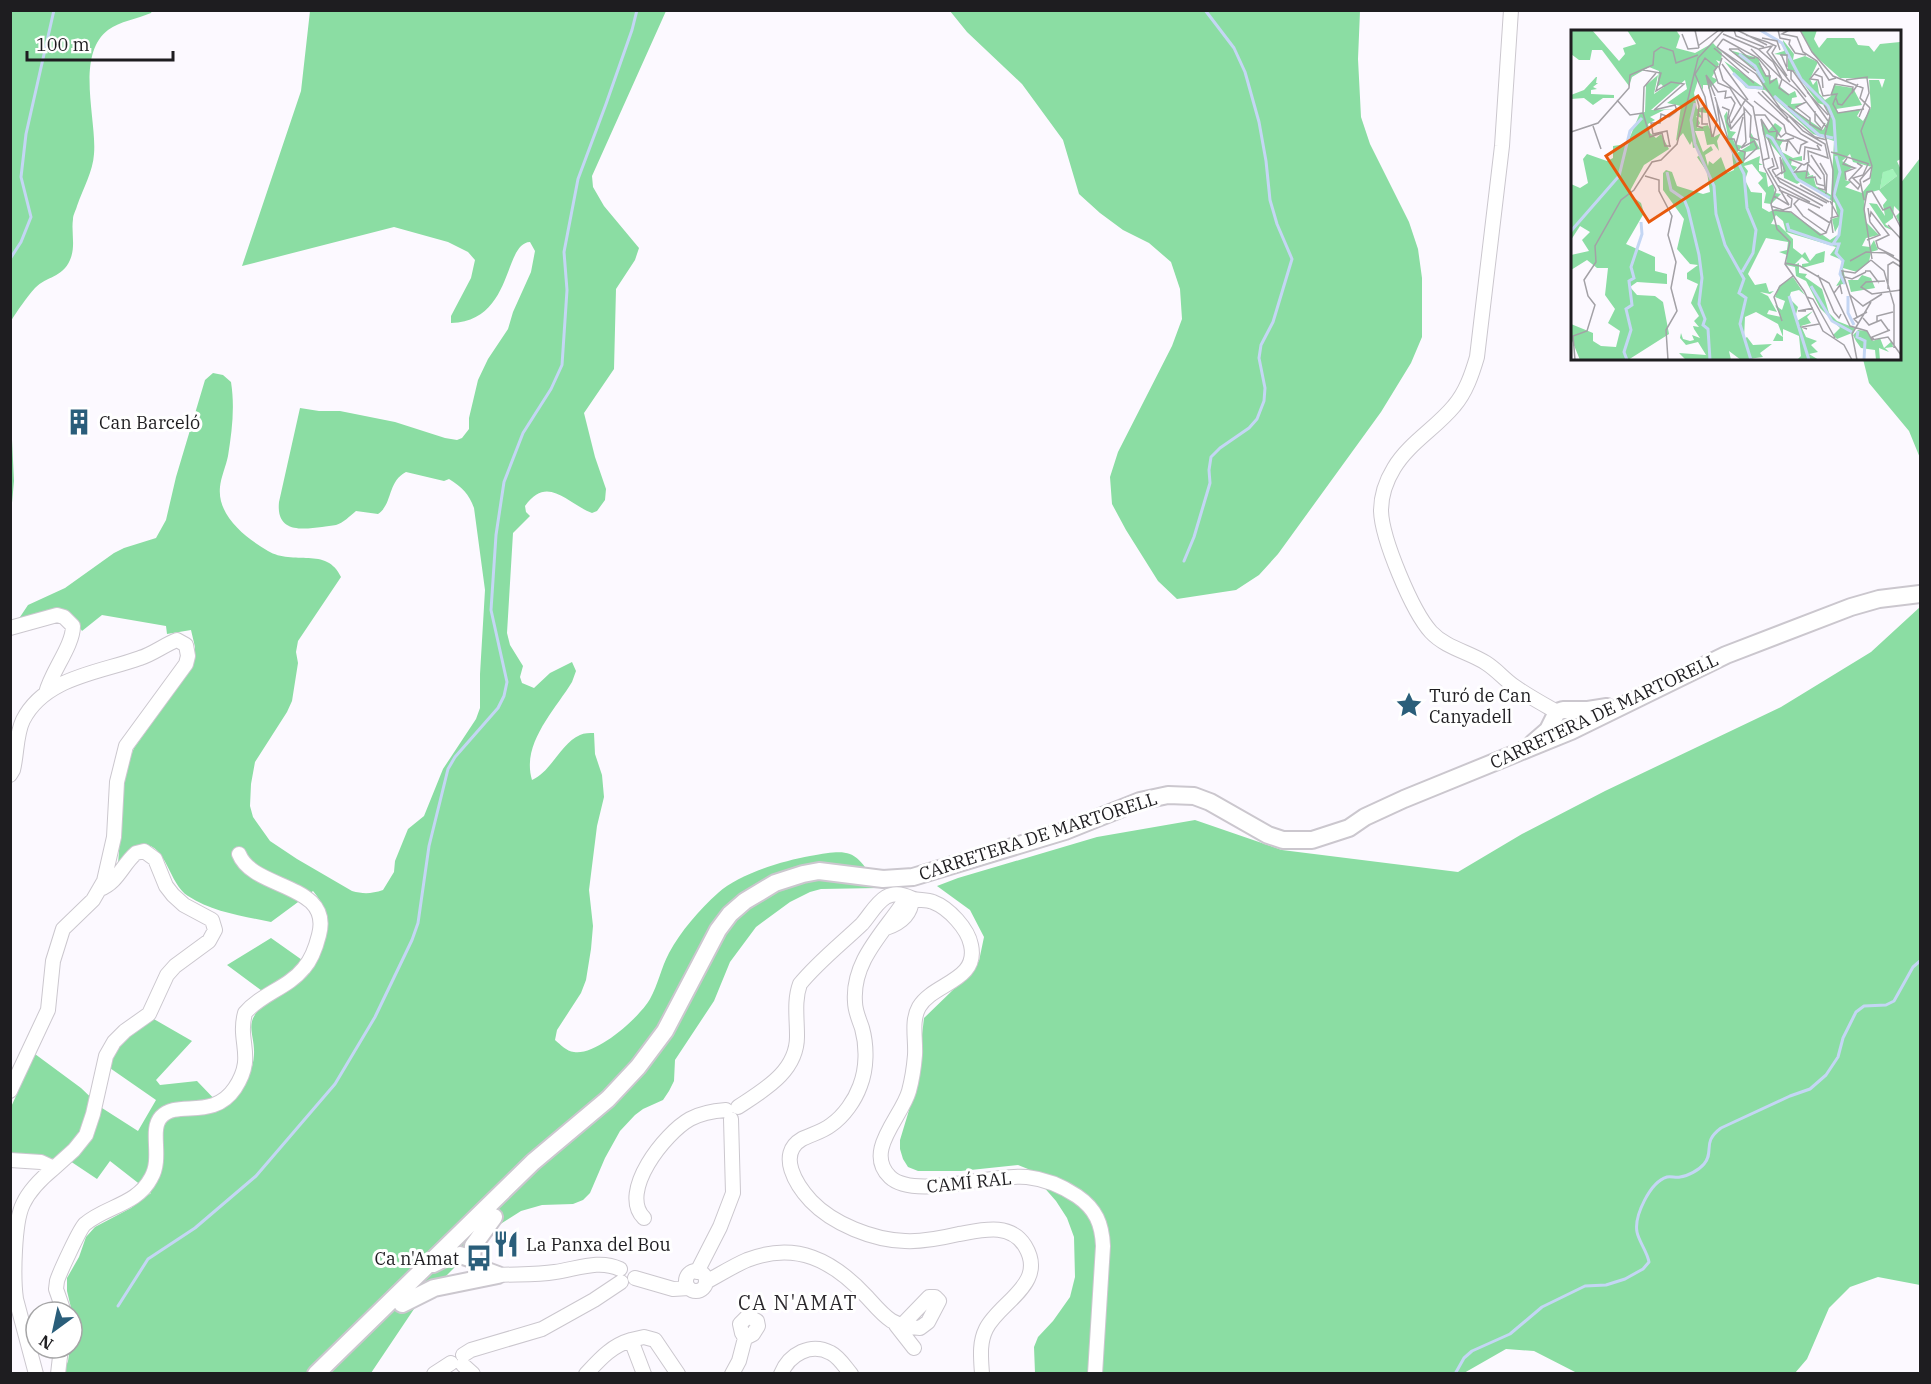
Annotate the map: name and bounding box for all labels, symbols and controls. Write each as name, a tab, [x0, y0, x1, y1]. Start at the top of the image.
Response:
scale bar	[27, 24, 172, 62]
inset map	[1571, 30, 1901, 360]
text: 100 m	[36, 33, 90, 56]
building icon: Can Barceló	[64, 407, 94, 437]
place label: Can Barceló	[99, 411, 200, 434]
street label: CARRETERA DE MARTORELL	[1486, 648, 1722, 774]
place label: Turó de Can Canyadell	[1429, 684, 1531, 728]
place icon: Turó de Can Canyadell	[1394, 690, 1424, 720]
street label: CARRETERA DE MARTORELL	[916, 787, 1160, 885]
street label: CAMÍ RAL	[925, 1166, 1013, 1198]
restaurant icon: La Panxa del Bou	[491, 1229, 521, 1259]
place label: La Panxa del Bou	[526, 1233, 671, 1256]
bus stop icon: Ca n'Amat	[464, 1243, 494, 1273]
place label: Ca n'Amat	[374, 1247, 459, 1270]
district label: CA N'AMAT	[738, 1289, 858, 1316]
north arrow	[24, 1300, 84, 1360]
text: N	[35, 1331, 57, 1354]

